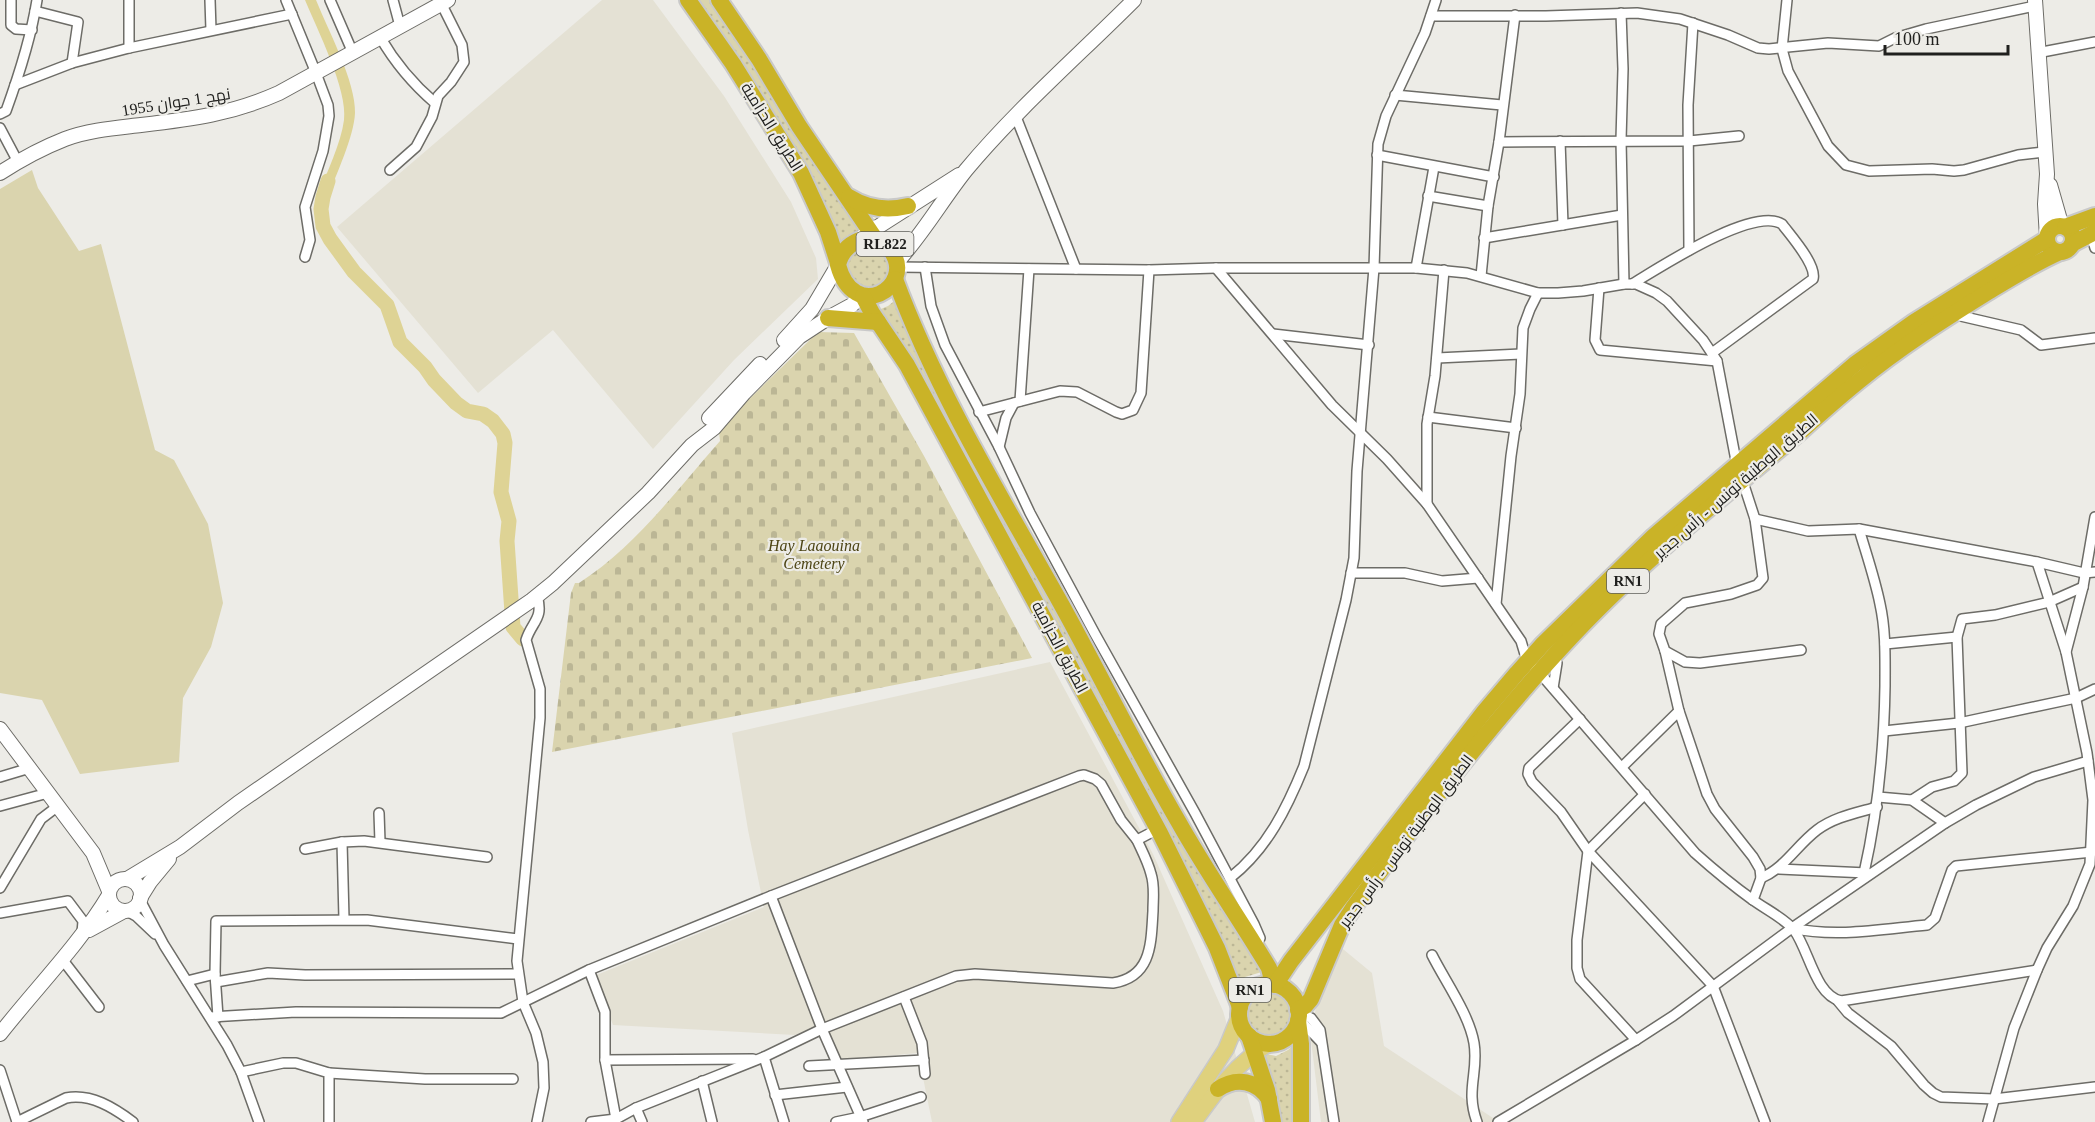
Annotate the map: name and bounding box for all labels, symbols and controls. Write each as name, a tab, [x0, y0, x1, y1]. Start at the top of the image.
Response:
scale bar	[1885, 18, 2008, 56]
text: 100 m	[1894, 29, 1940, 49]
street label: الطريق الحزامية	[736, 80, 806, 175]
street label: نهج 1 جوان 1955	[120, 85, 232, 122]
road number: RL822	[856, 232, 914, 256]
street label: الطريق الوطنية تونس - رأس جدير	[1649, 410, 1823, 564]
park label: Hay Laaouina Cemetery	[767, 537, 860, 573]
road number: RN1	[1607, 569, 1649, 593]
street label: الطريق الحزامية	[1027, 598, 1091, 697]
street label: الطريق الوطنية تونس - رأس جدير	[1334, 751, 1478, 933]
road number: RN1	[1229, 978, 1271, 1002]

